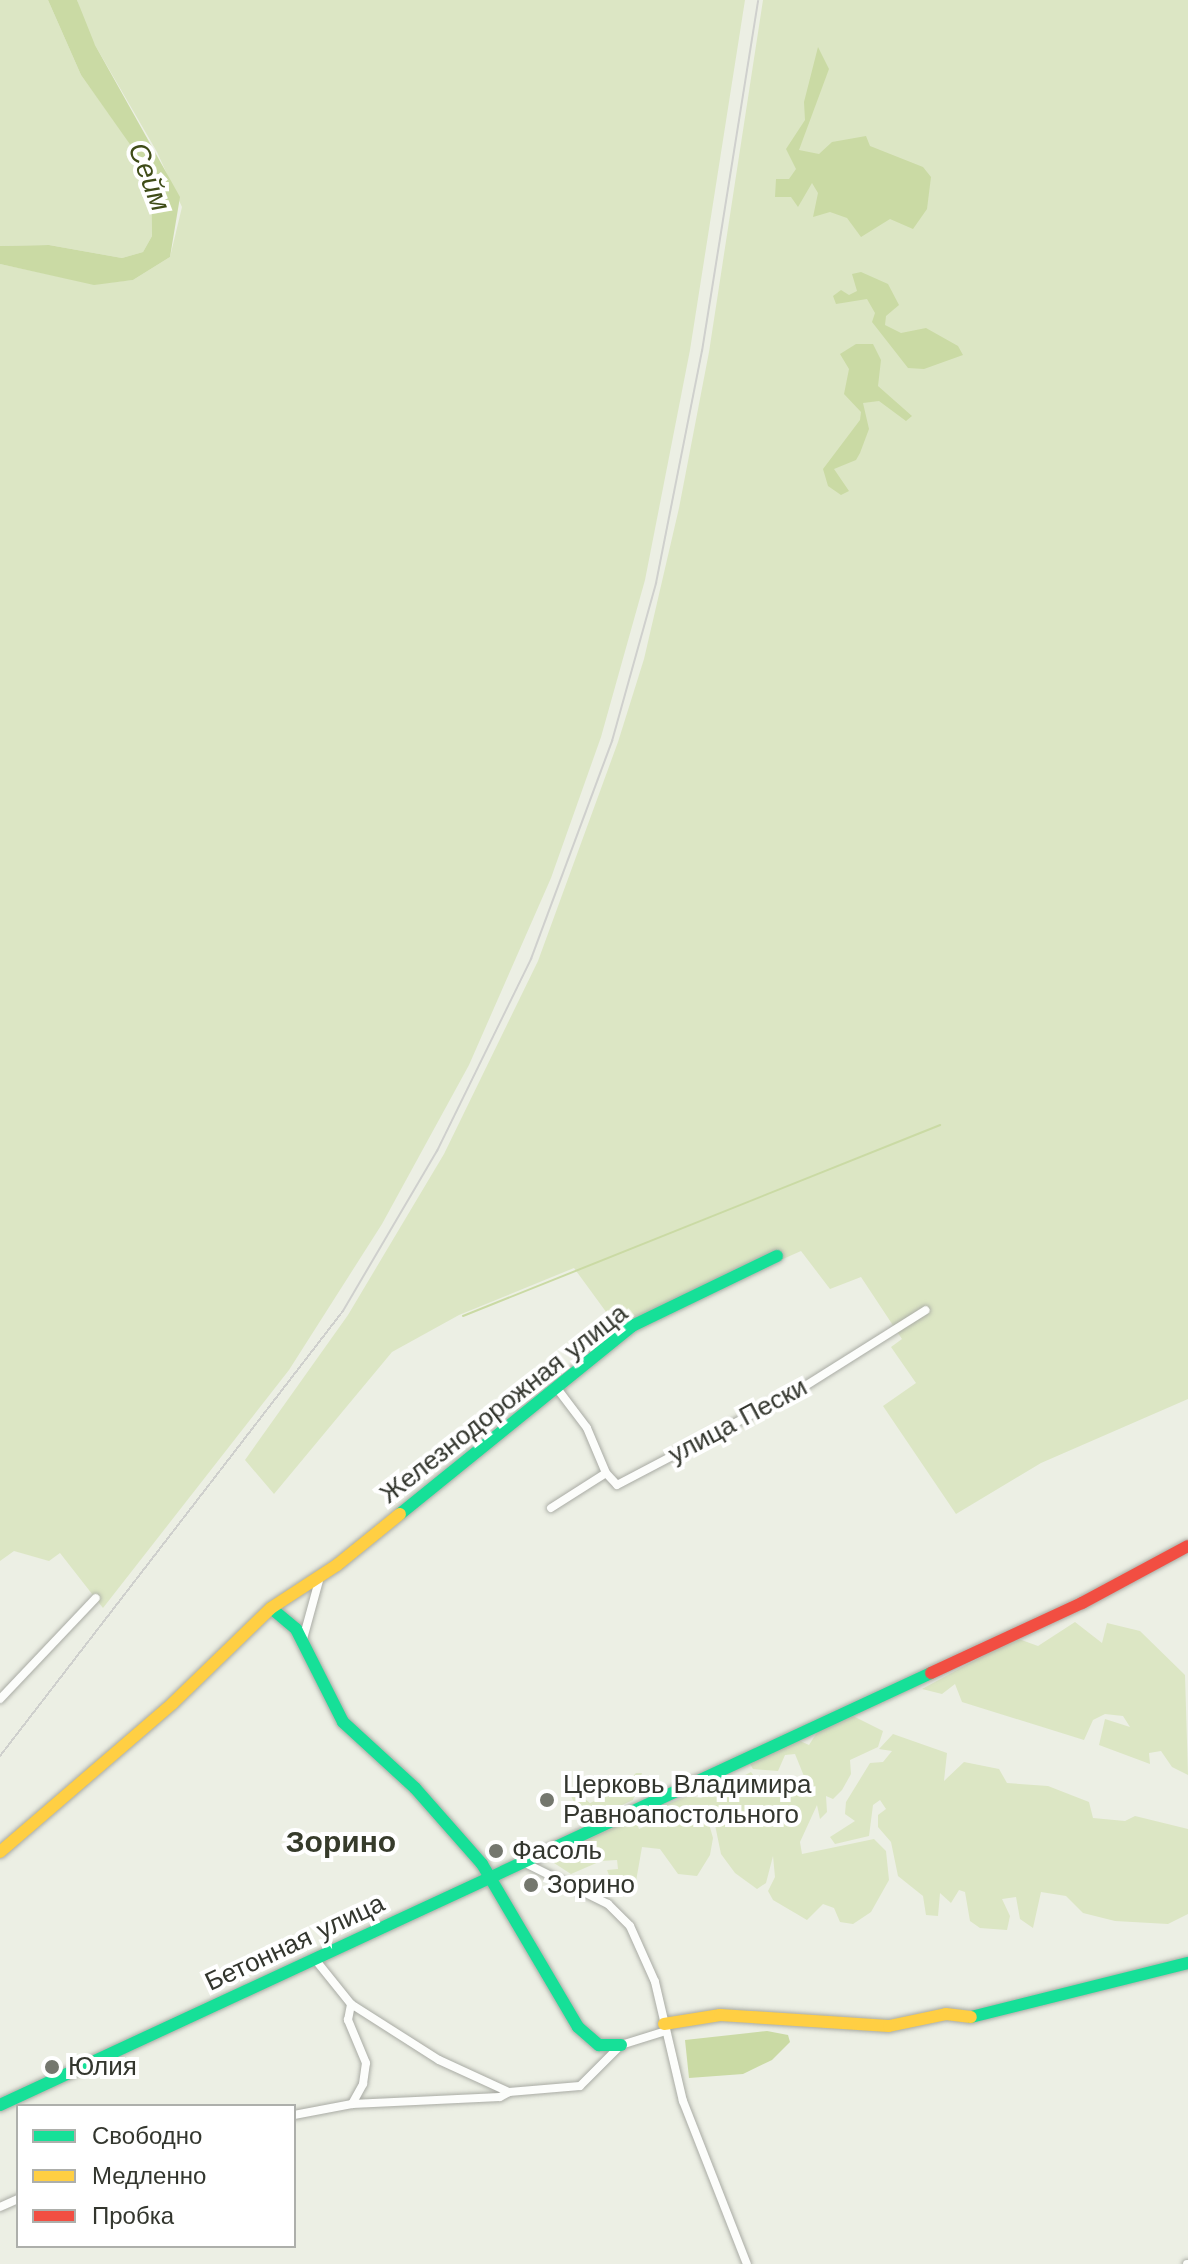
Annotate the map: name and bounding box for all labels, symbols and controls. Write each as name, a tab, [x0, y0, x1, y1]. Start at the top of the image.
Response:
water label: Сейм	[121, 138, 177, 216]
street label: Железнодорожная улица	[374, 1298, 634, 1510]
street label: улица Пески	[663, 1371, 813, 1471]
place label: Церковь Владимира Равноапостольного	[563, 1769, 811, 1830]
marker: Церковь Владимира Равноапостольного	[538, 1791, 556, 1809]
district label: Зорино	[286, 1824, 396, 1860]
place label: Фасоль	[512, 1835, 602, 1867]
marker: Фасоль	[487, 1842, 505, 1860]
place label: Зорино	[547, 1869, 635, 1901]
marker: Зорино	[522, 1876, 540, 1894]
street label: Бетонная улица	[200, 1888, 390, 1998]
place label: Юлия	[68, 2051, 137, 2083]
marker: Юлия	[43, 2058, 61, 2076]
legend	[16, 2104, 296, 2248]
text: Свободно	[92, 2122, 202, 2150]
text: Медленно	[92, 2162, 206, 2190]
text: Пробка	[92, 2202, 174, 2230]

